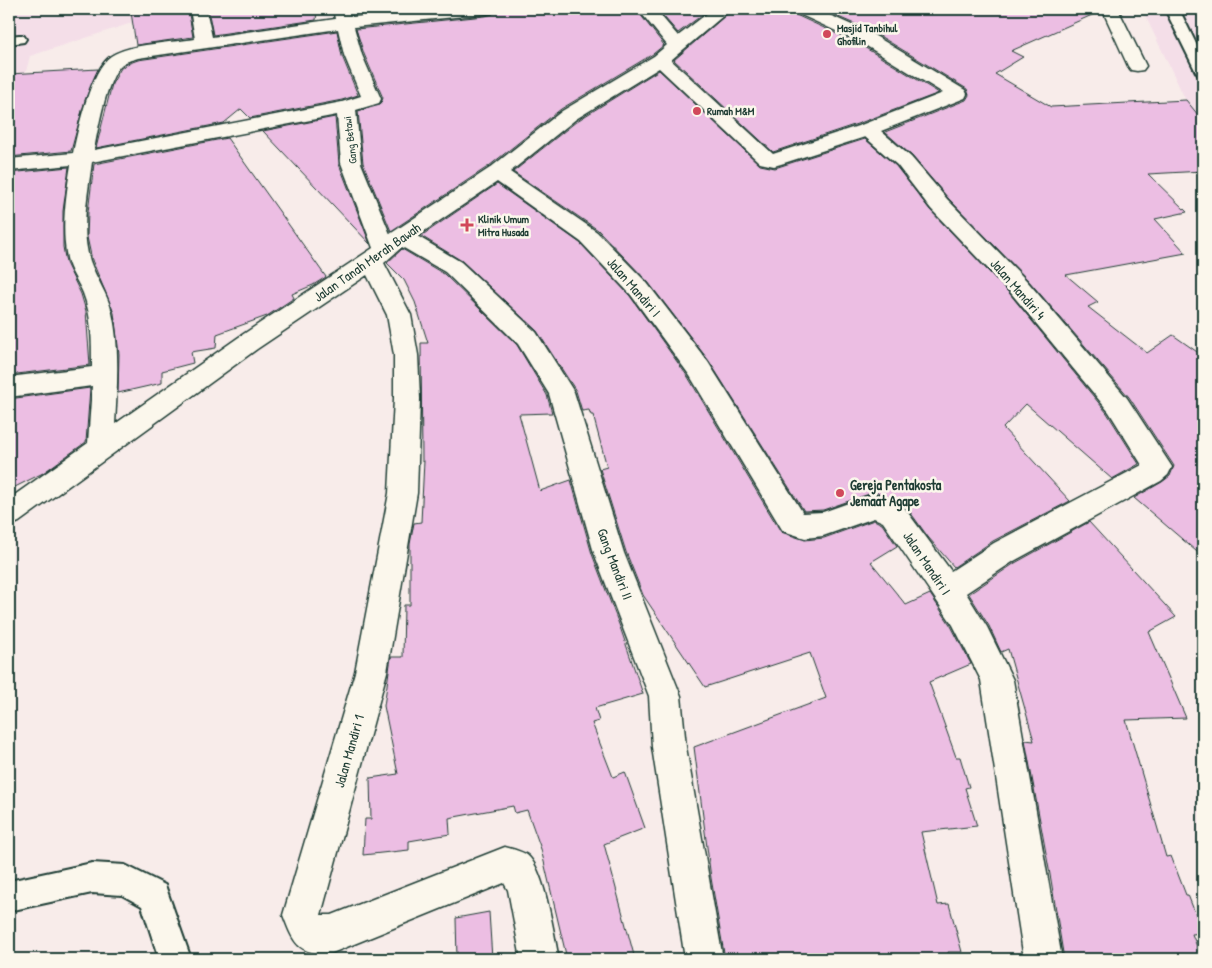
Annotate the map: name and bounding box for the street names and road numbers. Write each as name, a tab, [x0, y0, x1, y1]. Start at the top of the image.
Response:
street label: Gang Betawi	[340, 116, 360, 164]
street label: Jalan Tanah Merah Bawah	[309, 217, 424, 306]
street label: Jalan Mandiri I	[603, 253, 666, 321]
street label: Jalan Mandiri 4	[987, 254, 1050, 323]
street label: Gang Mandiri II	[592, 525, 638, 603]
street label: Jalan Mandiri I	[899, 527, 956, 598]
street label: Jalan Mandiri 1	[329, 712, 368, 790]

